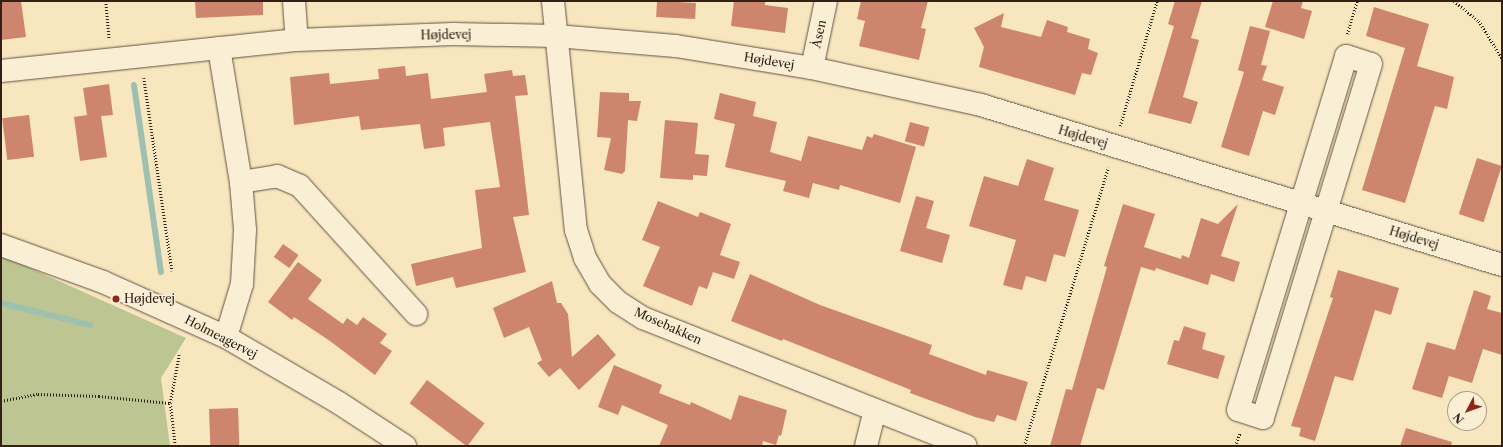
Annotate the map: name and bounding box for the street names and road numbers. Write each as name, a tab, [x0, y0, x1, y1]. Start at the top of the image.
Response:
street label: Åsen	[809, 19, 829, 49]
street label: Højdevej	[420, 27, 472, 43]
street label: Højdevej	[743, 50, 795, 72]
street label: Højdevej	[1057, 123, 1109, 151]
street label: Højdevej	[1388, 224, 1440, 252]
street label: Mosebakken	[632, 305, 704, 347]
street label: Holmeagervej	[182, 313, 260, 361]

